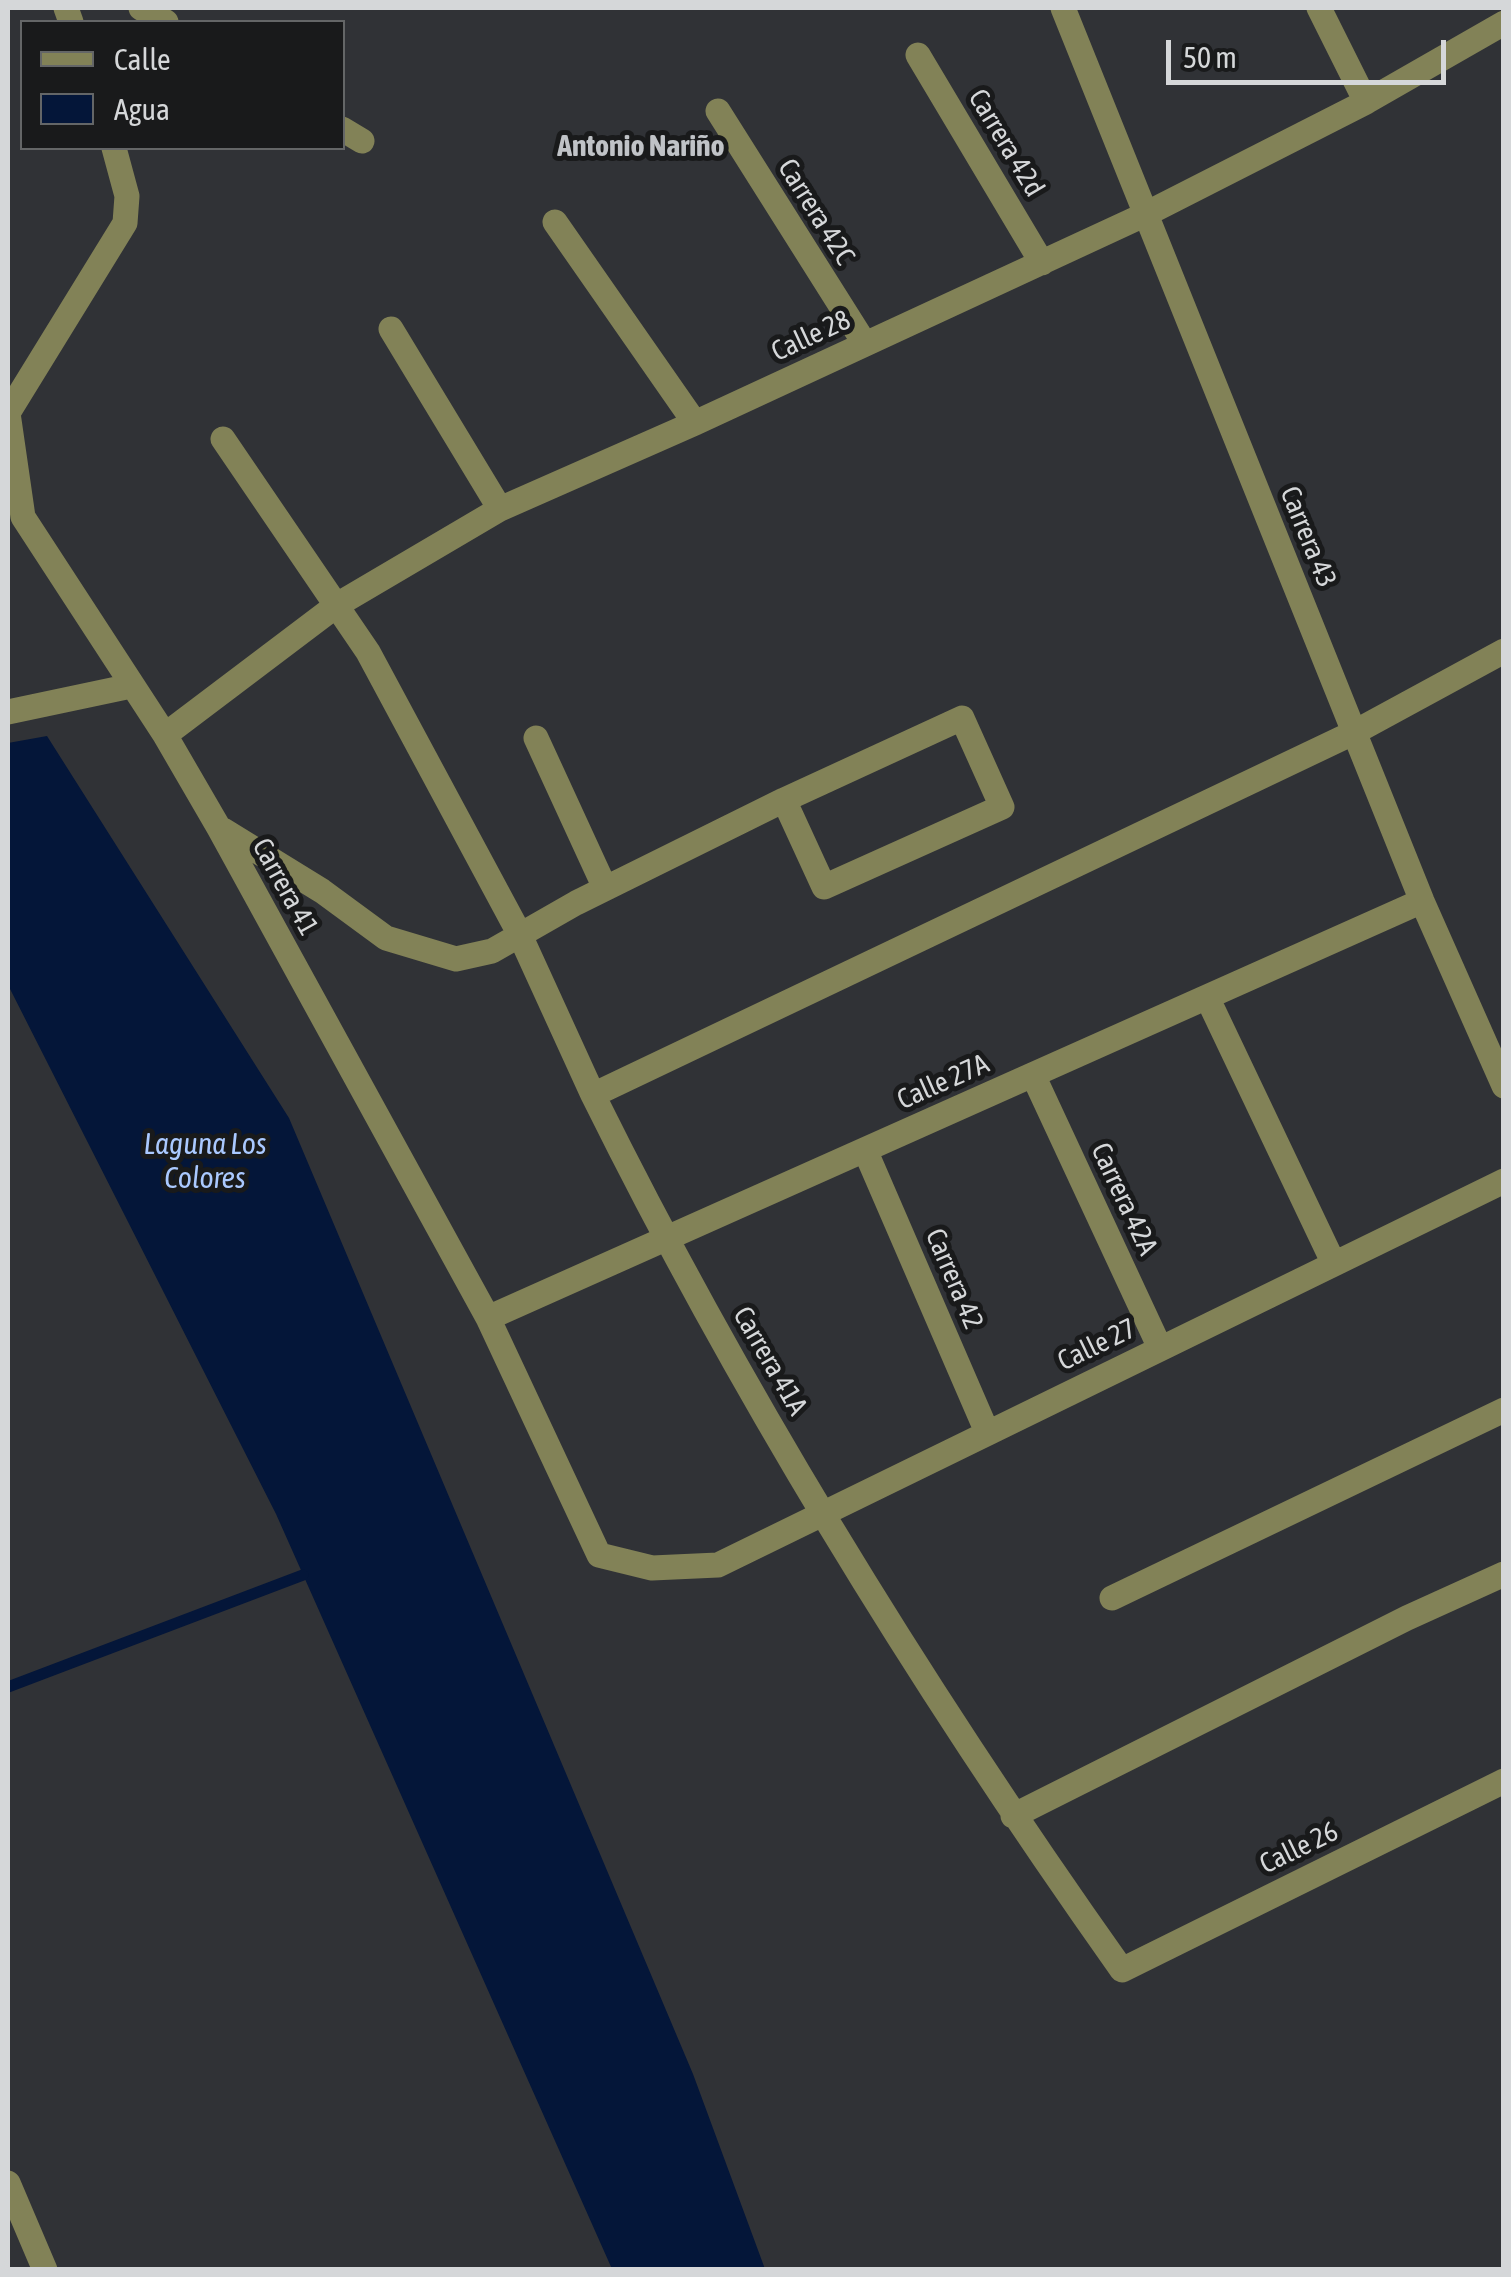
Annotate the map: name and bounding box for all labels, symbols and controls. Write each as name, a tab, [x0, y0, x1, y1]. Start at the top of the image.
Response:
legend	[20, 20, 345, 150]
scale bar	[1171, 20, 1451, 82]
text: 50 m	[1183, 40, 1237, 74]
text: Calle	[114, 42, 171, 76]
street label: Carrera 42d	[961, 83, 1051, 203]
text: Agua	[114, 92, 170, 126]
district label: Antonio Nariño	[557, 129, 725, 165]
street label: Carrera 42C	[770, 153, 862, 271]
street label: Calle 28	[766, 303, 856, 369]
street label: Carrera 43	[1273, 482, 1343, 592]
street label: Carrera 41	[245, 833, 325, 941]
street label: Calle 27A	[892, 1047, 994, 1117]
water label: Laguna Los Colores	[143, 1127, 267, 1198]
street label: Carrera 42A	[1084, 1138, 1164, 1260]
street label: Carrera 42	[918, 1224, 990, 1334]
street label: Carrera 41A	[726, 1301, 814, 1421]
street label: Calle 27	[1052, 1312, 1142, 1378]
street label: Calle 26	[1254, 1815, 1344, 1881]

